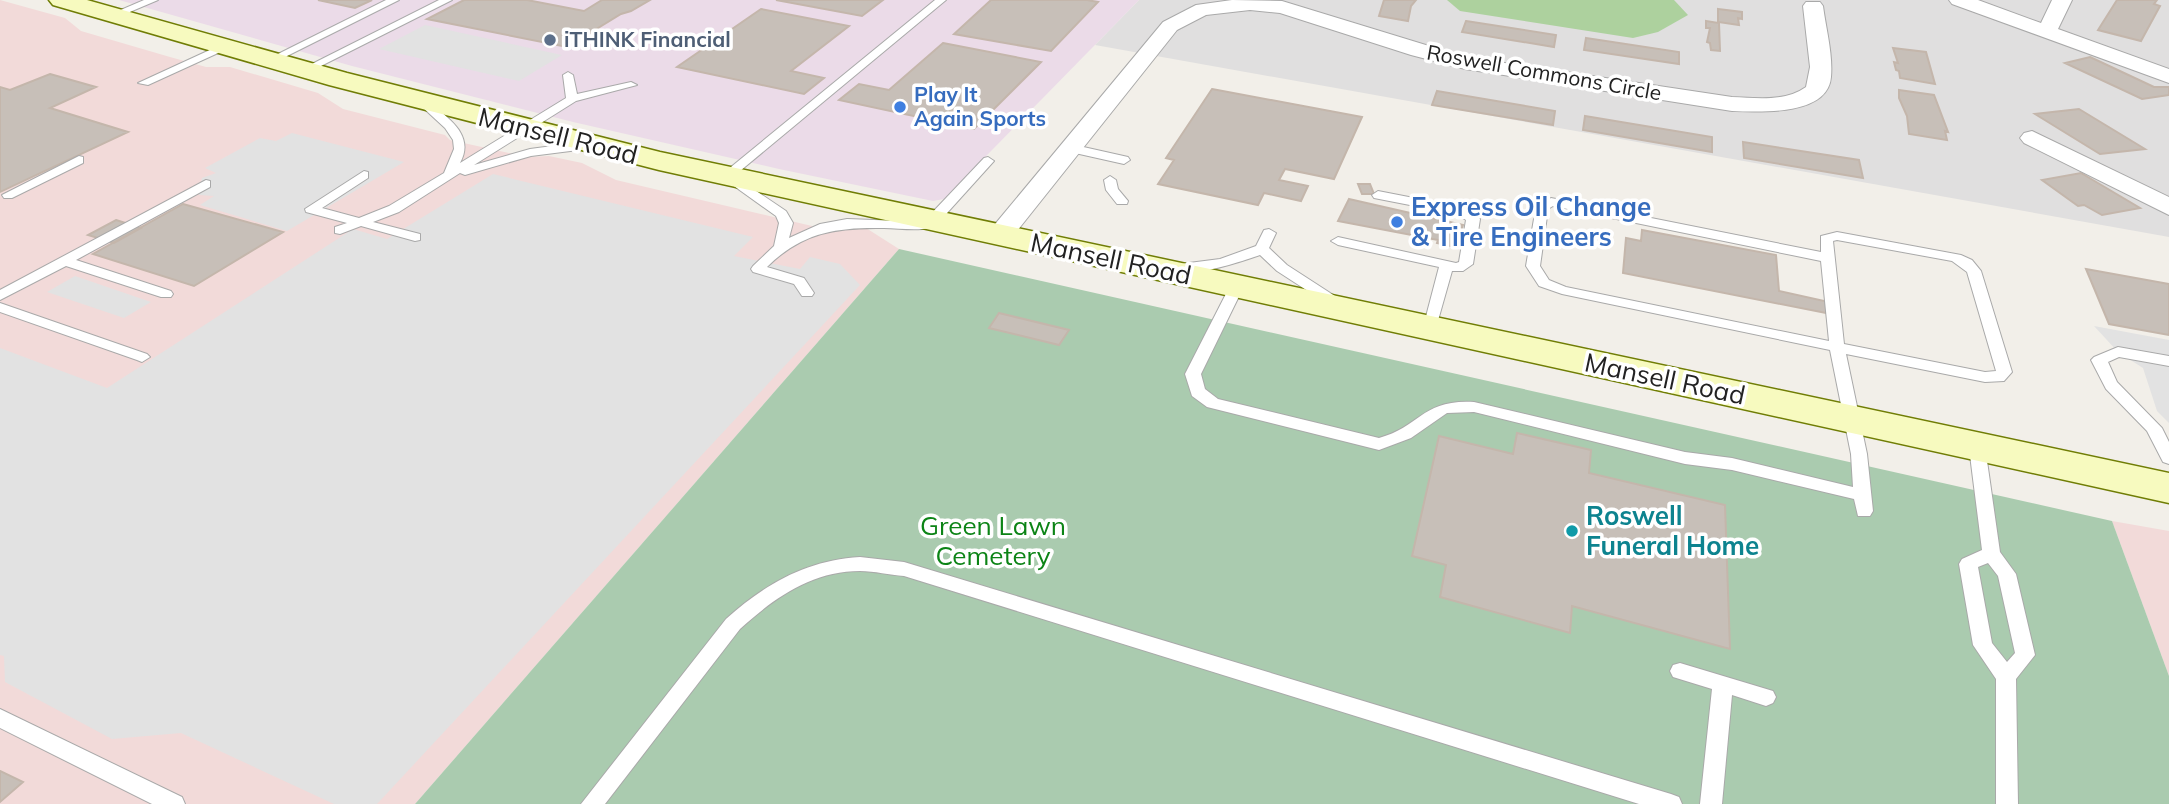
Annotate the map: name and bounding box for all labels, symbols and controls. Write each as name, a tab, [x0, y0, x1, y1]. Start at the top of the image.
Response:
place label: iTHINK Financial	[564, 26, 731, 52]
marker: iTHINK Financial	[542, 32, 558, 48]
street label: Roswell Commons Circle	[1425, 39, 1664, 105]
place label: Play It Again Sports	[914, 81, 1046, 131]
marker: Play It Again Sports	[892, 99, 908, 115]
street label: Mansell Road	[475, 100, 641, 171]
place label: Express Oil Change & Tire Engineers	[1411, 190, 1651, 253]
marker: Express Oil Change & Tire Engineers	[1389, 214, 1405, 230]
street label: Mansell Road	[1028, 225, 1194, 292]
street label: Mansell Road	[1582, 345, 1748, 412]
place label: Roswell Funeral Home	[1586, 499, 1759, 562]
park label: Green Lawn Cemetery	[920, 509, 1066, 572]
marker: Roswell Funeral Home	[1564, 523, 1580, 539]

